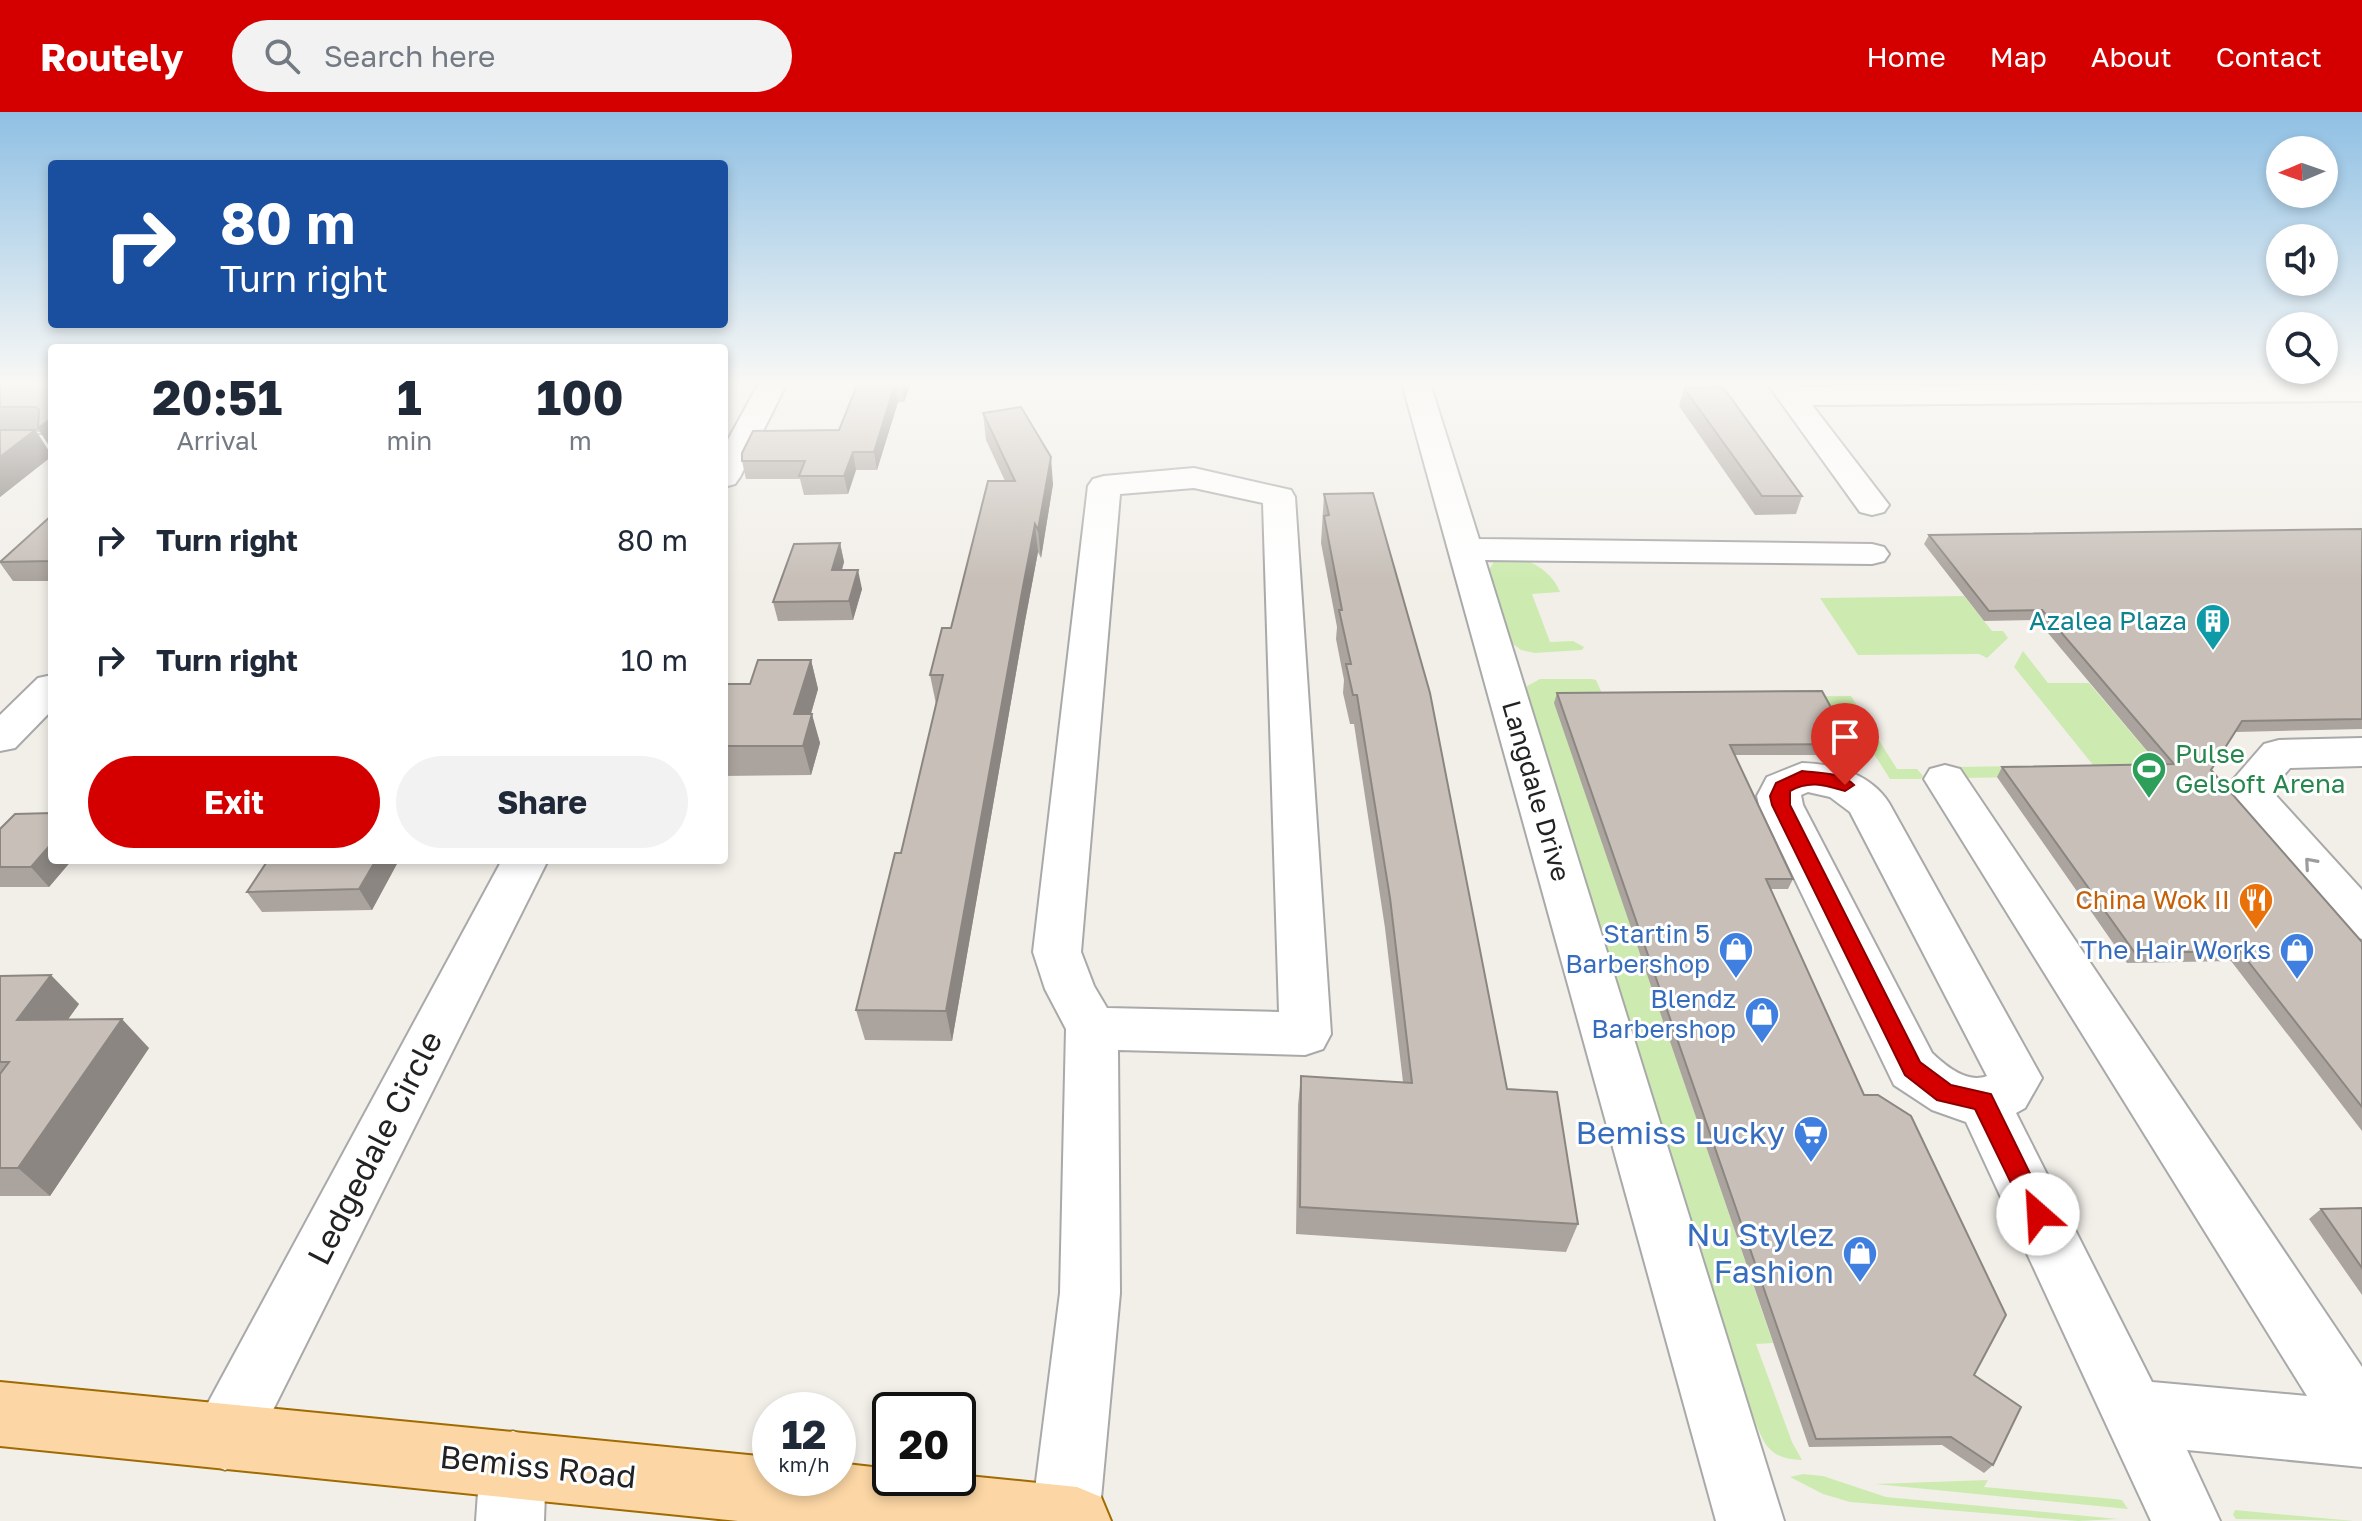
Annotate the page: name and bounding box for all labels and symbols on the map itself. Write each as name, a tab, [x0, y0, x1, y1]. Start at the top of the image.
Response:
north arrow	[2266, 136, 2338, 208]
building icon: Azalea Plaza	[2194, 602, 2232, 652]
place label: Azalea Plaza	[2029, 605, 2187, 636]
street label: Langdale Drive	[1496, 697, 1577, 885]
pin	[1811, 703, 1879, 785]
place label: Pulse Gelsoft Arena	[2175, 738, 2346, 799]
sports icon: Pulse Gelsoft Arena	[2130, 750, 2168, 800]
one-way arrow	[2306, 857, 2320, 872]
restaurant icon: China Wok II	[2237, 881, 2275, 931]
place label: China Wok II	[2075, 884, 2230, 915]
place label: Startin 5 Barbershop	[1565, 918, 1710, 979]
shop icon: Startin 5 Barbershop	[1717, 930, 1755, 980]
shop icon: The Hair Works	[2278, 931, 2316, 981]
place label: The Hair Works	[2081, 934, 2271, 965]
place label: Blendz Barbershop	[1591, 983, 1736, 1044]
shop icon: Blendz Barbershop	[1743, 995, 1781, 1045]
street label: Ledgedale Circle	[299, 1024, 449, 1271]
place label: Bemiss Lucky	[1575, 1113, 1785, 1151]
supermarket icon: Bemiss Lucky	[1792, 1114, 1830, 1164]
position arrow	[1996, 1172, 2080, 1256]
place label: Nu Stylez Fashion	[1686, 1215, 1834, 1290]
shop icon: Nu Stylez Fashion	[1841, 1234, 1879, 1284]
speed limit sign: 20	[872, 1392, 976, 1496]
street label: Bemiss Road	[438, 1437, 638, 1495]

